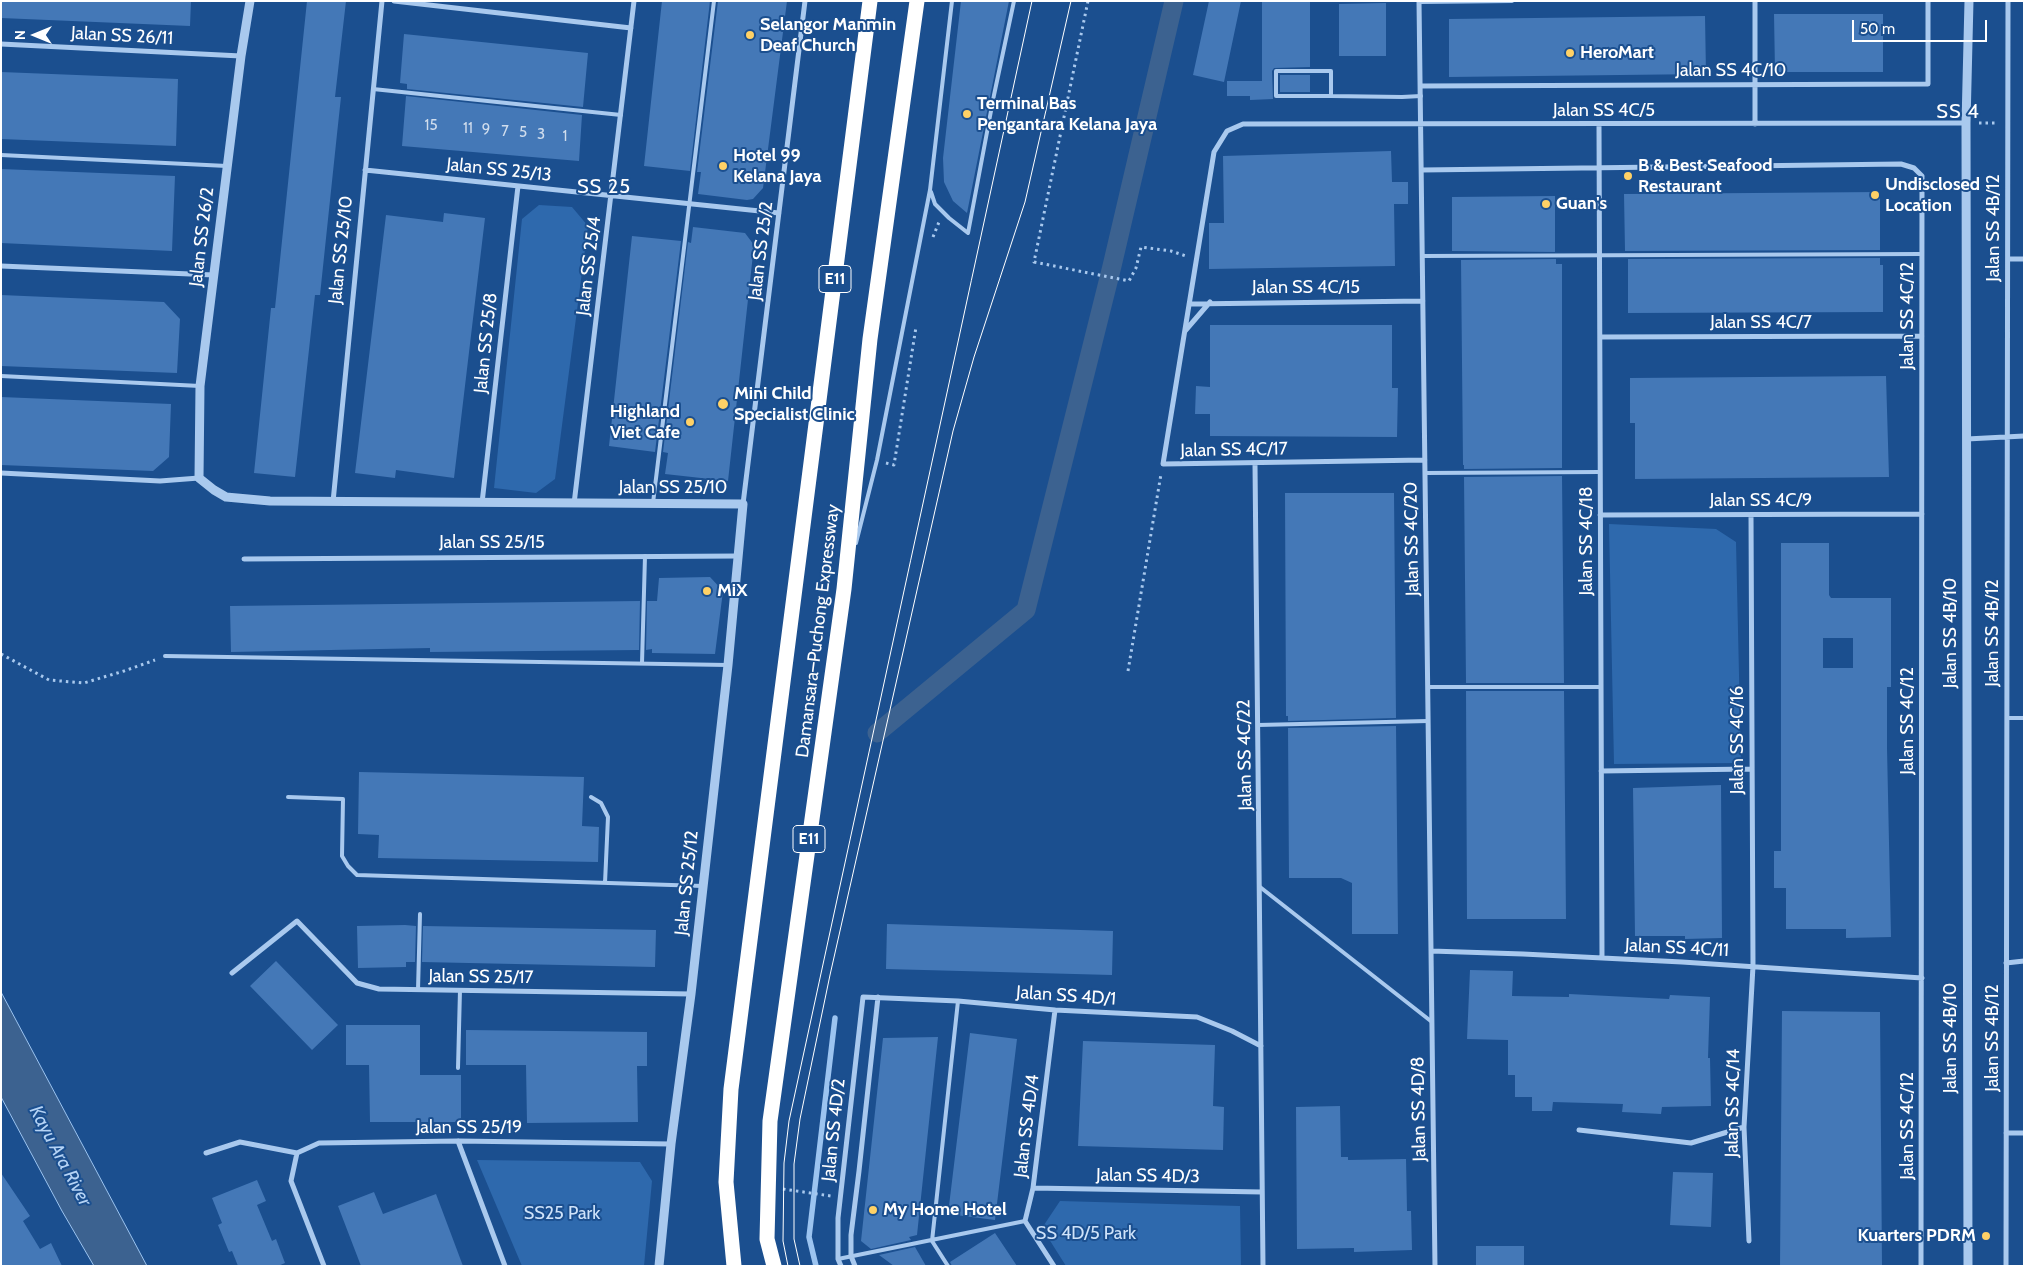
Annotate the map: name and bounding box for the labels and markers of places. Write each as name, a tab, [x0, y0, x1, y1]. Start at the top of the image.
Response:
place label: Selangor Manmin Deaf Church	[760, 14, 896, 56]
marker: Selangor Manmin Deaf Church	[744, 29, 756, 41]
place label: HeroMart	[1580, 42, 1654, 64]
marker: HeroMart	[1564, 47, 1576, 59]
place label: Terminal Bas Pengantara Kelana Jaya	[977, 93, 1157, 136]
marker: Terminal Bas Pengantara Kelana Jaya	[961, 108, 973, 120]
place label: Hotel 99 Kelana Jaya	[733, 145, 822, 188]
place label: B & Best Seafood Restaurant	[1638, 155, 1772, 198]
marker: Hotel 99 Kelana Jaya	[717, 160, 729, 172]
marker: B & Best Seafood Restaurant	[1622, 170, 1634, 182]
place label: Undisclosed Location	[1885, 174, 1980, 216]
marker: Undisclosed Location	[1869, 189, 1881, 201]
place label: Guan's	[1556, 193, 1607, 215]
marker: Guan's	[1540, 198, 1552, 210]
place label: Mini Child Specialist Clinic	[734, 383, 855, 426]
marker: Mini Child Specialist Clinic	[716, 397, 730, 411]
place label: Highland Viet Cafe	[610, 401, 680, 444]
marker: Highland Viet Cafe	[684, 416, 696, 428]
place label: MiX	[717, 580, 747, 602]
marker: MiX	[701, 585, 713, 597]
place label: My Home Hotel	[883, 1199, 1007, 1221]
marker: My Home Hotel	[867, 1204, 879, 1216]
place label: Kuarters PDRM	[1857, 1225, 1976, 1247]
marker: Kuarters PDRM	[1980, 1230, 1992, 1242]

